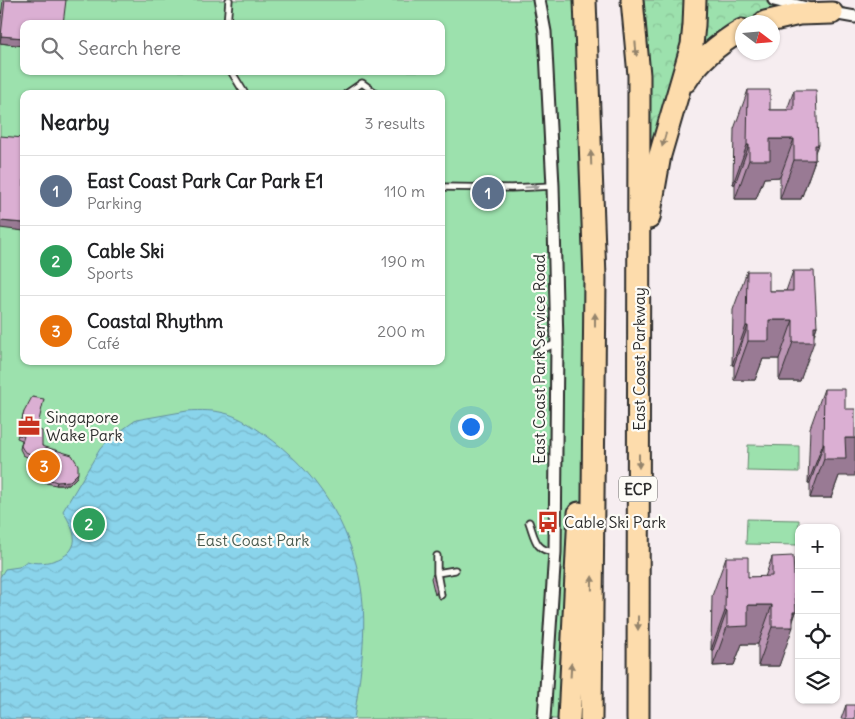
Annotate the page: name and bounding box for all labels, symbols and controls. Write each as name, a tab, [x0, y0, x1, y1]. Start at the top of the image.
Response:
north arrow	[735, 15, 780, 60]
search box	[20, 20, 445, 75]
icon: search	[38, 34, 66, 62]
text: Search here	[78, 36, 181, 60]
one-way arrow	[632, 41, 640, 57]
text: Nearby	[40, 109, 110, 136]
text: 3 results	[365, 113, 425, 133]
one-way arrow	[660, 132, 668, 147]
one-way arrow	[586, 150, 594, 166]
text: East Coast Park Car Park E1	[87, 169, 323, 193]
pin: 1	[472, 174, 504, 212]
text: 1	[53, 181, 59, 201]
text: 110 m	[384, 181, 425, 201]
one-way arrow	[525, 182, 541, 190]
text: Parking	[87, 193, 142, 213]
text: Cable Ski	[87, 239, 164, 263]
text: 2	[52, 251, 60, 271]
text: 190 m	[381, 251, 425, 271]
street label: East Coast Park Service Road	[529, 254, 549, 464]
text: Sports	[87, 263, 133, 283]
street label: East Coast Parkway	[629, 287, 649, 431]
text: Coastal Rhythm	[87, 309, 223, 333]
one-way arrow	[591, 312, 599, 328]
text: 3	[51, 321, 61, 341]
text: 200 m	[377, 321, 425, 341]
text: Café	[87, 333, 120, 353]
place label: Singapore Wake Park	[46, 407, 123, 445]
office icon: Singapore Wake Park	[16, 413, 42, 439]
your location	[458, 414, 484, 440]
pin: 3	[28, 447, 60, 485]
one-way arrow	[635, 453, 643, 469]
road number: ECP	[619, 476, 657, 502]
pin: 2	[73, 505, 105, 543]
bus stop icon: Cable Ski Park	[535, 509, 561, 535]
place label: Cable Ski Park	[564, 512, 666, 532]
map controls	[795, 524, 840, 704]
button: +	[795, 524, 840, 569]
park label: East Coast Park	[197, 530, 309, 550]
button: −	[795, 569, 840, 614]
one-way arrow	[588, 575, 596, 591]
button: locate	[795, 614, 840, 659]
one-way arrow	[634, 616, 642, 632]
button: layers	[795, 659, 840, 704]
one-way arrow	[568, 662, 576, 678]

